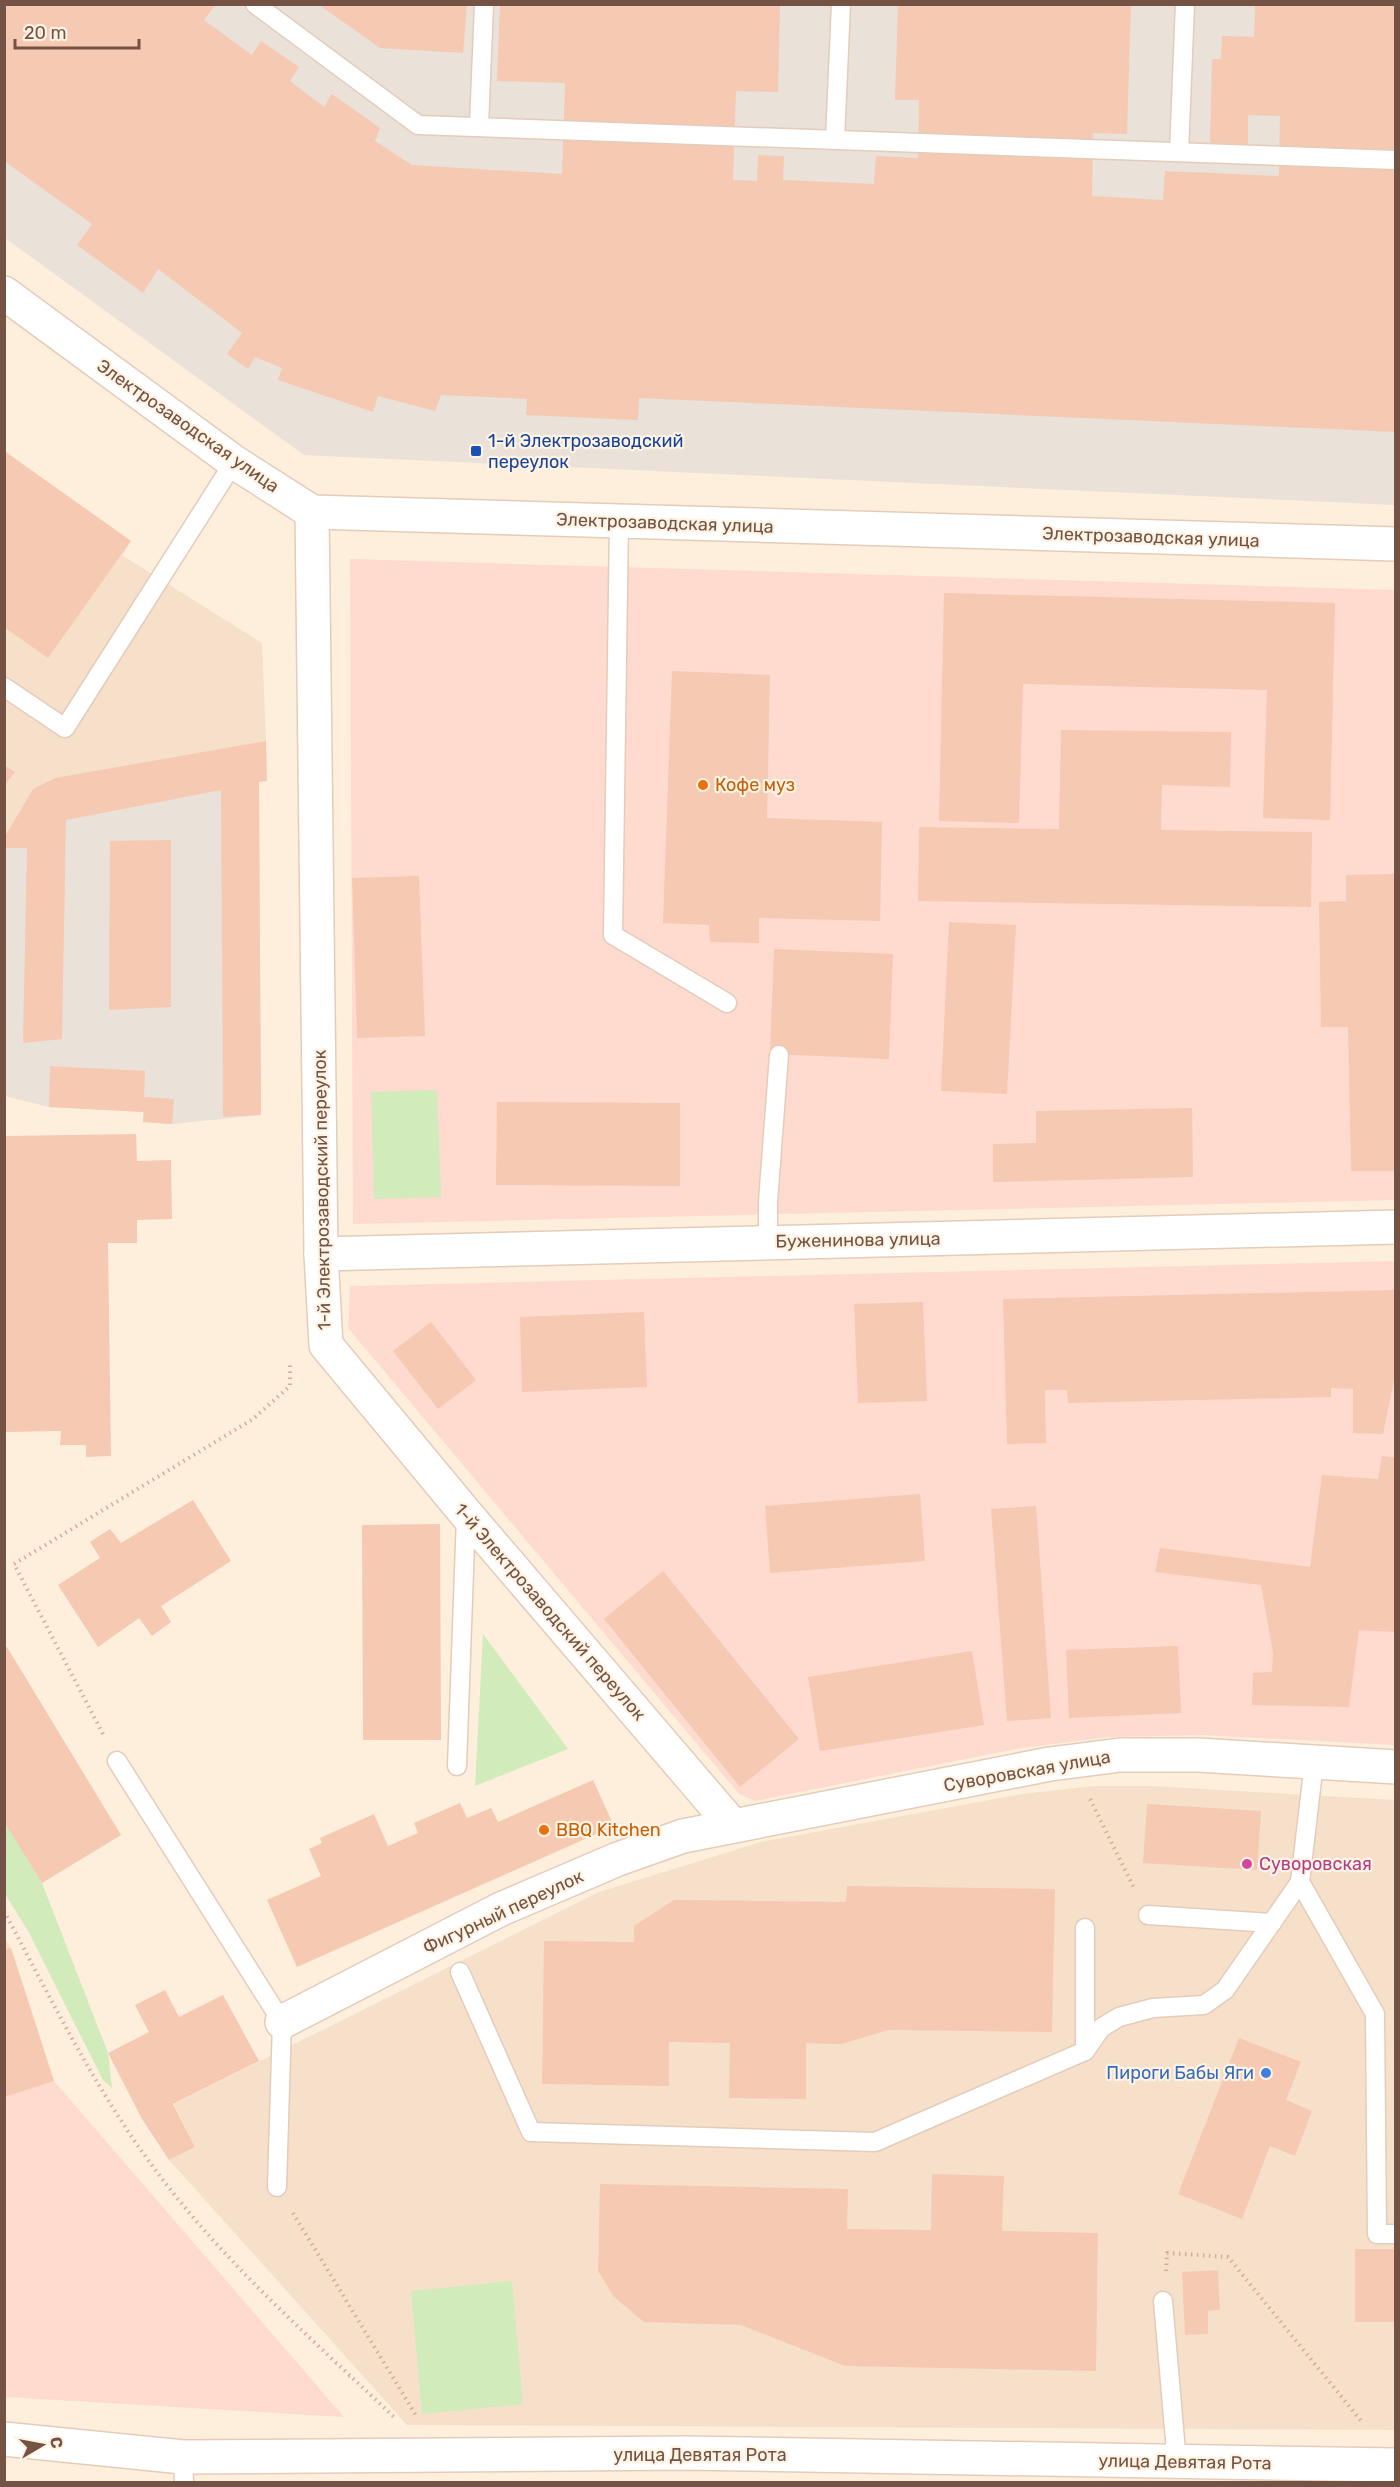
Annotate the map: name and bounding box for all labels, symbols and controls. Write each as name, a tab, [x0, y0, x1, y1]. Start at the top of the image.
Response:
scale bar	[15, 12, 140, 50]
text: 20 m	[24, 22, 66, 44]
street label: Электрозаводская улица	[93, 355, 283, 497]
place label: 1-й Электрозаводский переулок	[488, 430, 683, 473]
marker: 1-й Электрозаводский переулок	[469, 444, 483, 458]
street label: Электрозаводская улица	[556, 508, 774, 538]
street label: Электрозаводская улица	[1042, 522, 1260, 552]
place label: Кофе муз	[715, 774, 795, 796]
marker: Кофе муз	[696, 778, 710, 792]
street label: 1-й Электрозаводский переулок	[309, 1049, 335, 1331]
street label: Буженинова улица	[775, 1228, 941, 1252]
street label: 1-й Электрозаводский переулок	[450, 1499, 651, 1725]
street label: Суворовская улица	[942, 1745, 1112, 1797]
place label: BBQ Kitchen	[556, 1819, 661, 1841]
marker: BBQ Kitchen	[537, 1823, 551, 1837]
place label: Суворовская	[1259, 1853, 1372, 1875]
marker: Суворовская	[1240, 1857, 1254, 1871]
street label: Фигурный переулок	[419, 1865, 587, 1959]
place label: Пироги Бабы Яги	[1106, 2062, 1254, 2084]
marker: Пироги Бабы Яги	[1259, 2066, 1273, 2080]
north arrow	[12, 2415, 72, 2475]
text: С	[46, 2435, 67, 2450]
street label: улица Девятая Рота	[613, 2444, 787, 2466]
street label: улица Девятая Рота	[1098, 2449, 1272, 2475]

